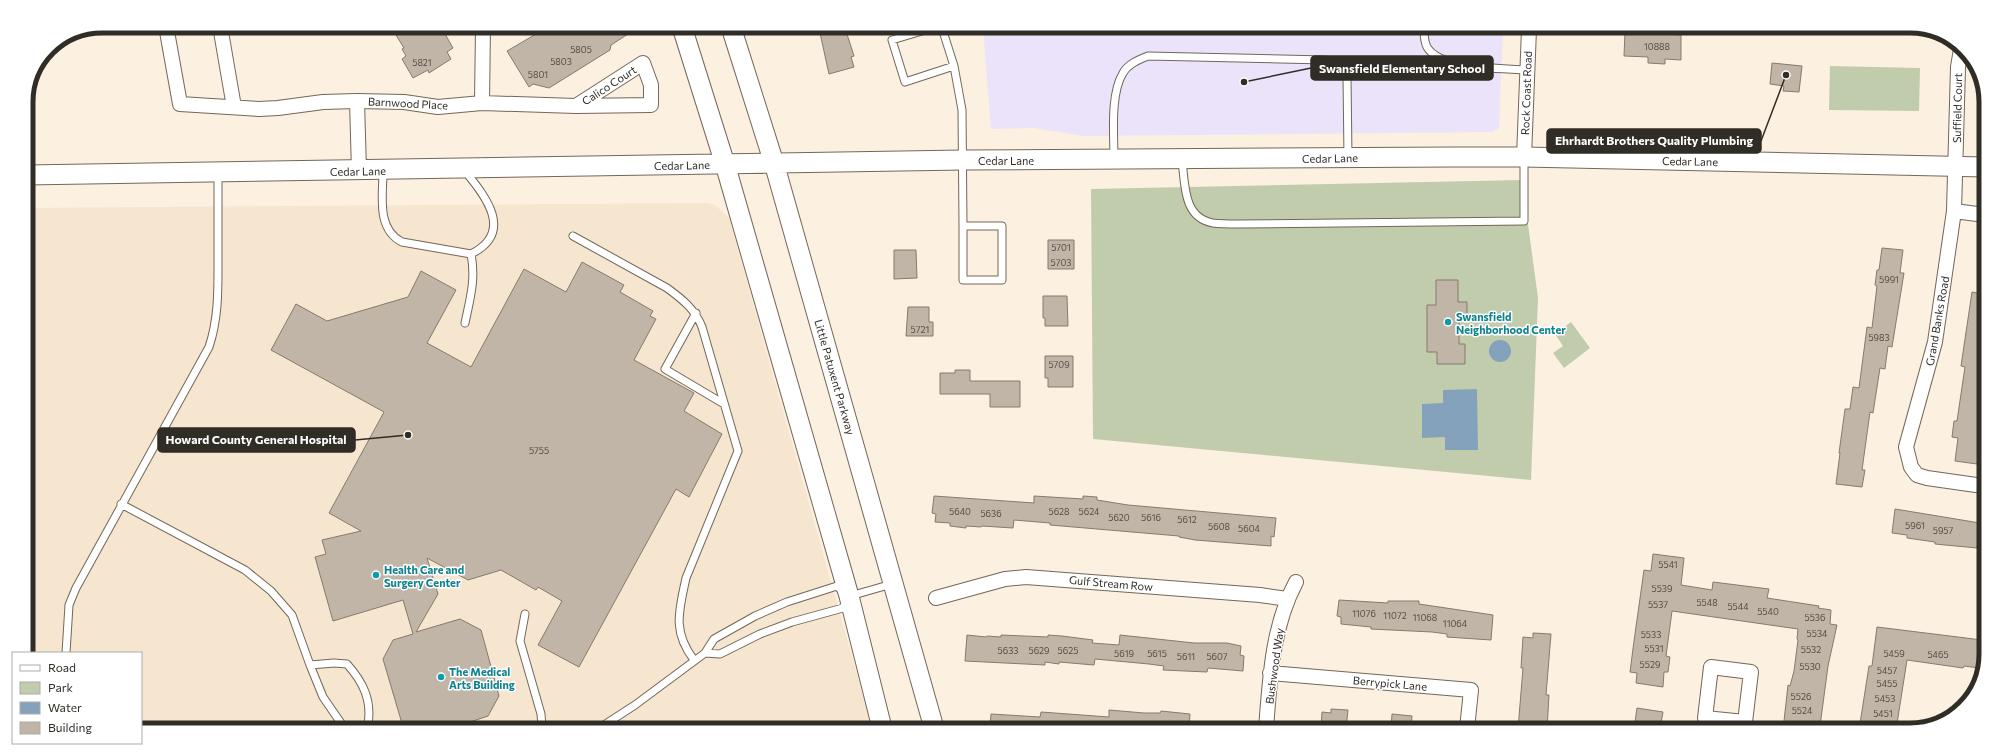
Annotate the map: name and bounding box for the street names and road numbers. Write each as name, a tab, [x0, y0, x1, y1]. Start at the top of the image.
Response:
street label: Rock Coast Road	[1518, 51, 1534, 135]
street label: Calico Court	[579, 62, 639, 107]
street label: Suffield Court	[1950, 72, 1964, 143]
street label: Barnwood Place	[368, 94, 449, 112]
street label: Cedar Lane	[1302, 151, 1358, 165]
street label: Cedar Lane	[978, 154, 1034, 167]
street label: Cedar Lane	[1662, 154, 1718, 168]
street label: Cedar Lane	[654, 158, 710, 172]
street label: Cedar Lane	[330, 164, 386, 178]
street label: Grand Banks Road	[1923, 275, 1951, 367]
street label: Little Patuxent Parkway	[812, 318, 858, 437]
street label: Gulf Stream Row	[1069, 573, 1154, 593]
street label: Bushwood Way	[1262, 627, 1286, 705]
street label: Berrypick Lane	[1352, 673, 1428, 693]

